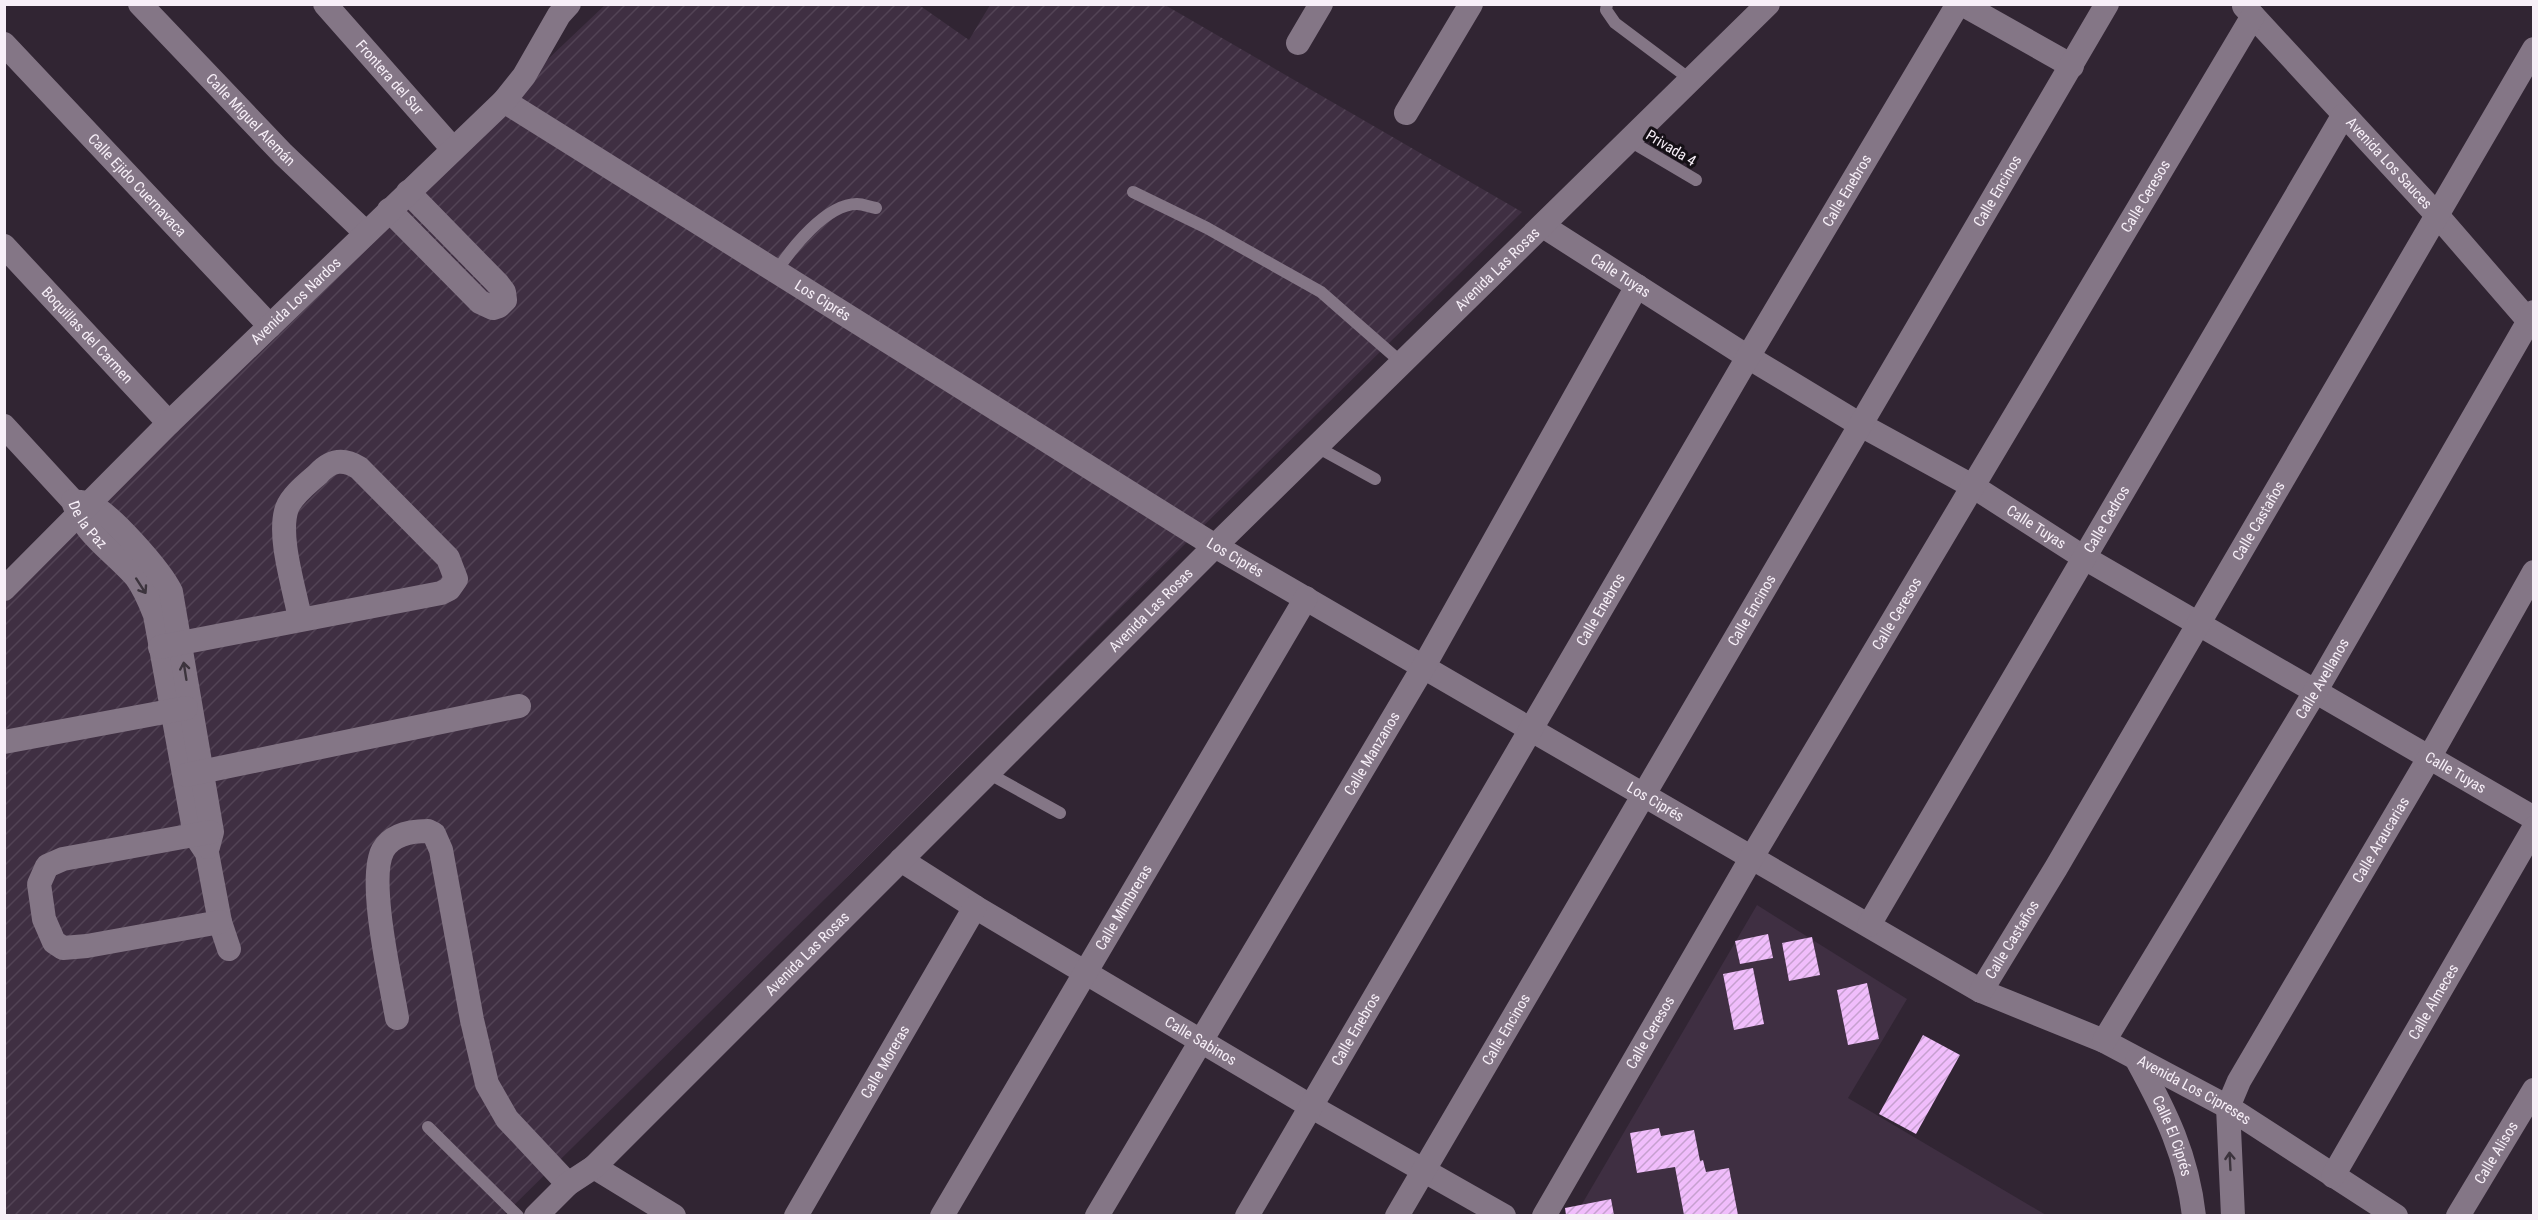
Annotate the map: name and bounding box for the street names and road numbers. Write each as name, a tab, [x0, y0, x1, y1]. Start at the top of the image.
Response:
street label: Frontera del Sur	[352, 36, 428, 119]
street label: Calle Miguel Alemán	[202, 70, 299, 170]
street label: Avenida Los Sauces	[2342, 114, 2436, 213]
street label: Privada 4	[1643, 126, 1699, 170]
street label: Calle Ejido Cuernavaca	[84, 130, 190, 240]
street label: Calle Enebros	[1819, 151, 1876, 230]
street label: Calle Encinos	[1970, 152, 2026, 230]
street label: Calle Ceresos	[2117, 157, 2174, 236]
street label: Avenida Las Rosas	[1451, 224, 1544, 315]
street label: Calle Tuyas	[1587, 250, 1654, 301]
street label: Avenida Los Nardos	[247, 254, 345, 349]
street label: Los Ciprés	[791, 276, 854, 325]
street label: Boquillas del Carmen	[38, 283, 137, 387]
street label: Calle Castaños	[2228, 478, 2289, 564]
street label: Calle Cedros	[2080, 482, 2133, 556]
street label: De la Paz	[65, 498, 111, 553]
street label: Calle Tuyas	[2003, 501, 2070, 553]
street label: Los Ciprés	[1203, 534, 1267, 581]
street label: Avenida Las Rosas	[1105, 564, 1197, 656]
street label: Calle Enebros	[1572, 570, 1629, 649]
street label: Calle Encinos	[1724, 571, 1780, 649]
street label: Calle Ceresos	[1868, 574, 1926, 653]
street label: Calle Avellanos	[2292, 635, 2353, 722]
street label: Calle Manzanos	[1340, 708, 1404, 799]
street label: Calle Tuyas	[2422, 748, 2489, 797]
street label: Los Ciprés	[1624, 778, 1687, 825]
street label: Calle Araucarias	[2349, 794, 2413, 886]
street label: Calle Mimbreras	[1091, 861, 1156, 954]
street label: Calle Castaños	[1981, 897, 2043, 982]
street label: Avenida Las Rosas	[762, 908, 853, 999]
street label: Calle Almeces	[2405, 961, 2462, 1043]
street label: Calle Enebros	[1328, 990, 1384, 1069]
street label: Calle Encinos	[1478, 990, 1534, 1069]
street label: Calle Ceresos	[1622, 993, 1679, 1072]
street label: Calle Sabinos	[1161, 1013, 1240, 1069]
street label: Calle Moreras	[857, 1022, 914, 1102]
street label: Avenida Los Cipreses	[2134, 1051, 2255, 1129]
street label: Calle El Ciprés	[2148, 1093, 2196, 1178]
street label: Calle Alisos	[2470, 1118, 2522, 1187]

